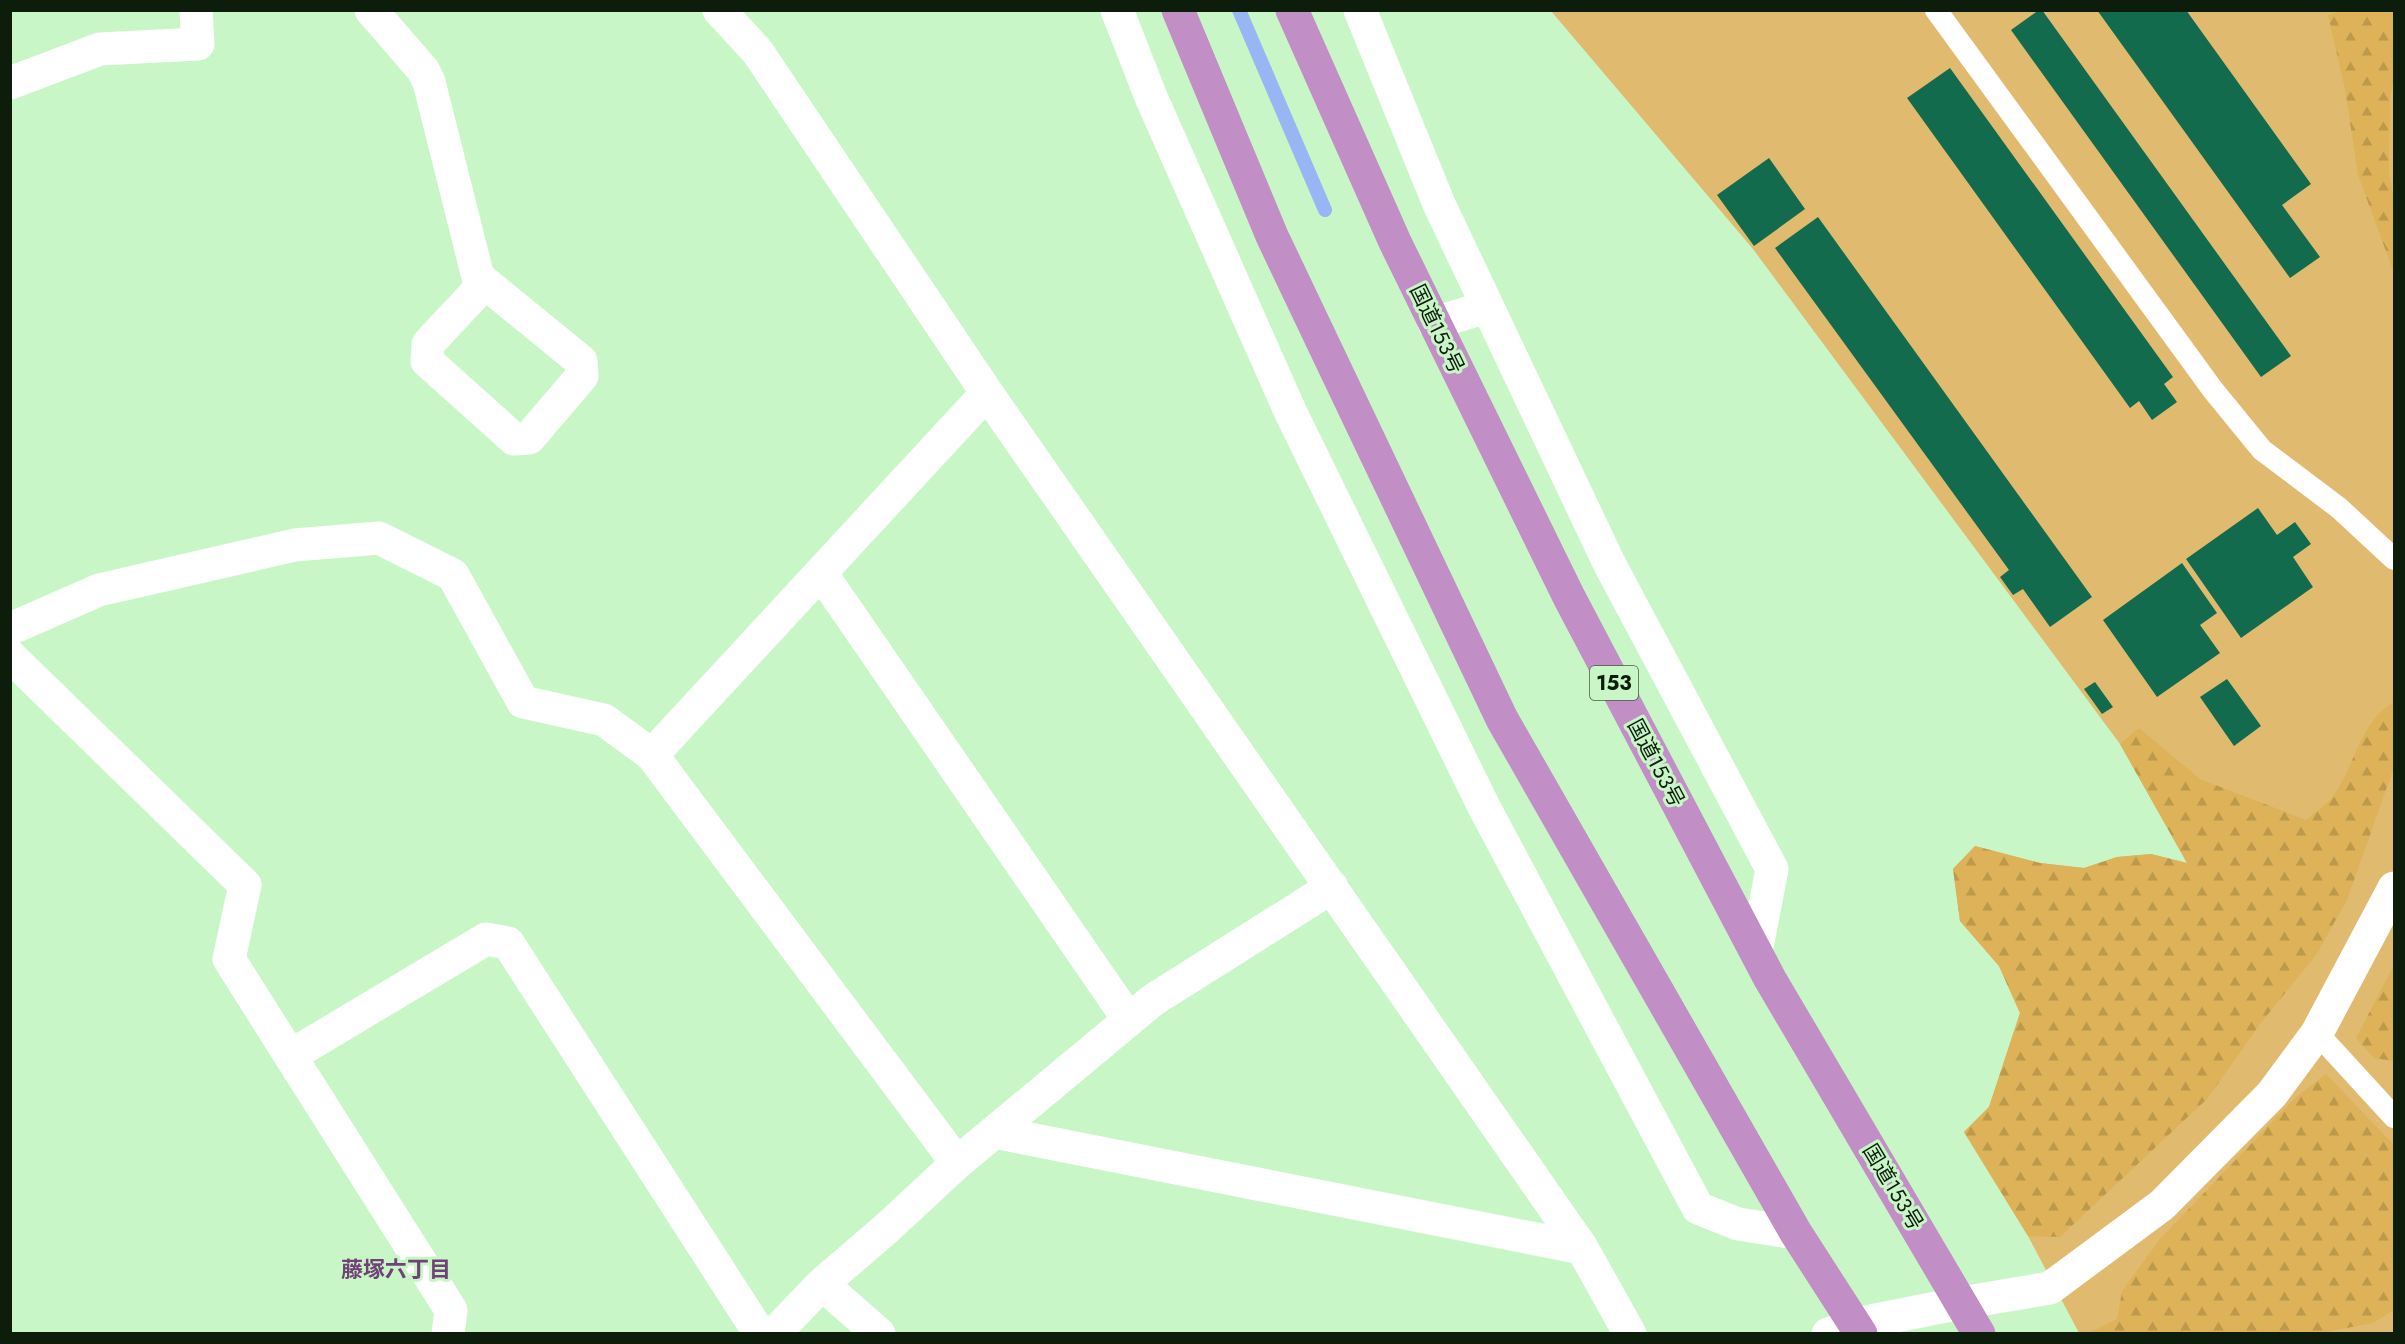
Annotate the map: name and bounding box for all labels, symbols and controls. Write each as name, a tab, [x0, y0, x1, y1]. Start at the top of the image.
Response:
street label: 国道153号	[1403, 279, 1471, 379]
road number: 153	[1590, 666, 1638, 700]
street label: 国道153号	[1620, 714, 1692, 812]
street label: 国道153号	[1855, 1138, 1931, 1236]
district label: 藤塚六丁目	[341, 1253, 451, 1285]

